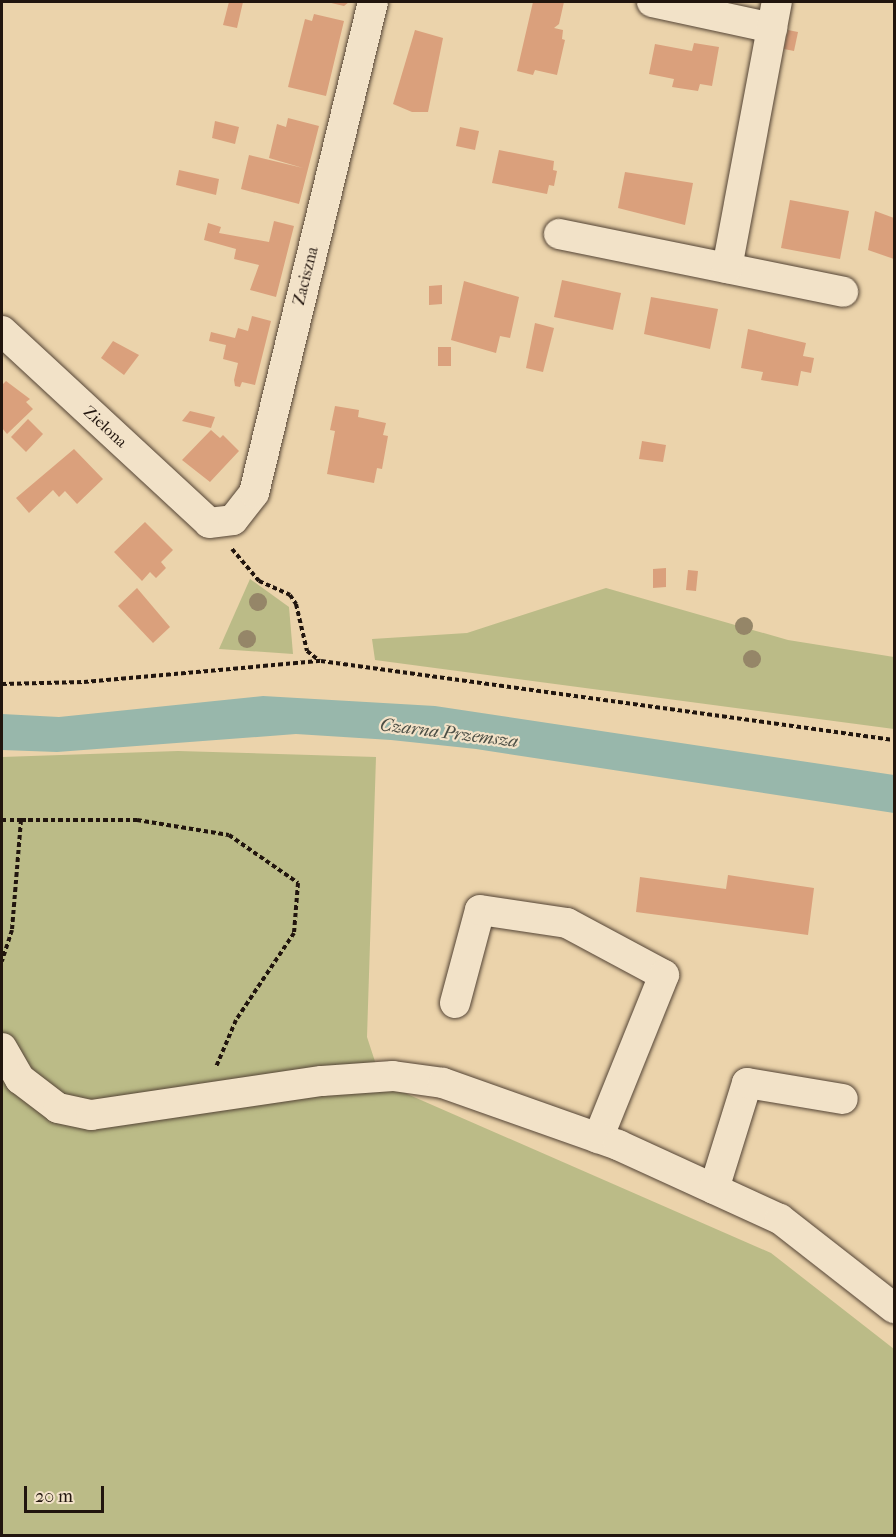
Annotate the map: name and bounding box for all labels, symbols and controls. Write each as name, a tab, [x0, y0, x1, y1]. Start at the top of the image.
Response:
street label: Zaciszna	[289, 245, 323, 307]
street label: Zielona	[79, 402, 131, 452]
water label: Czarna Przemsza	[379, 715, 519, 753]
scale bar	[27, 1474, 106, 1512]
text: 20 m	[35, 1486, 73, 1507]

